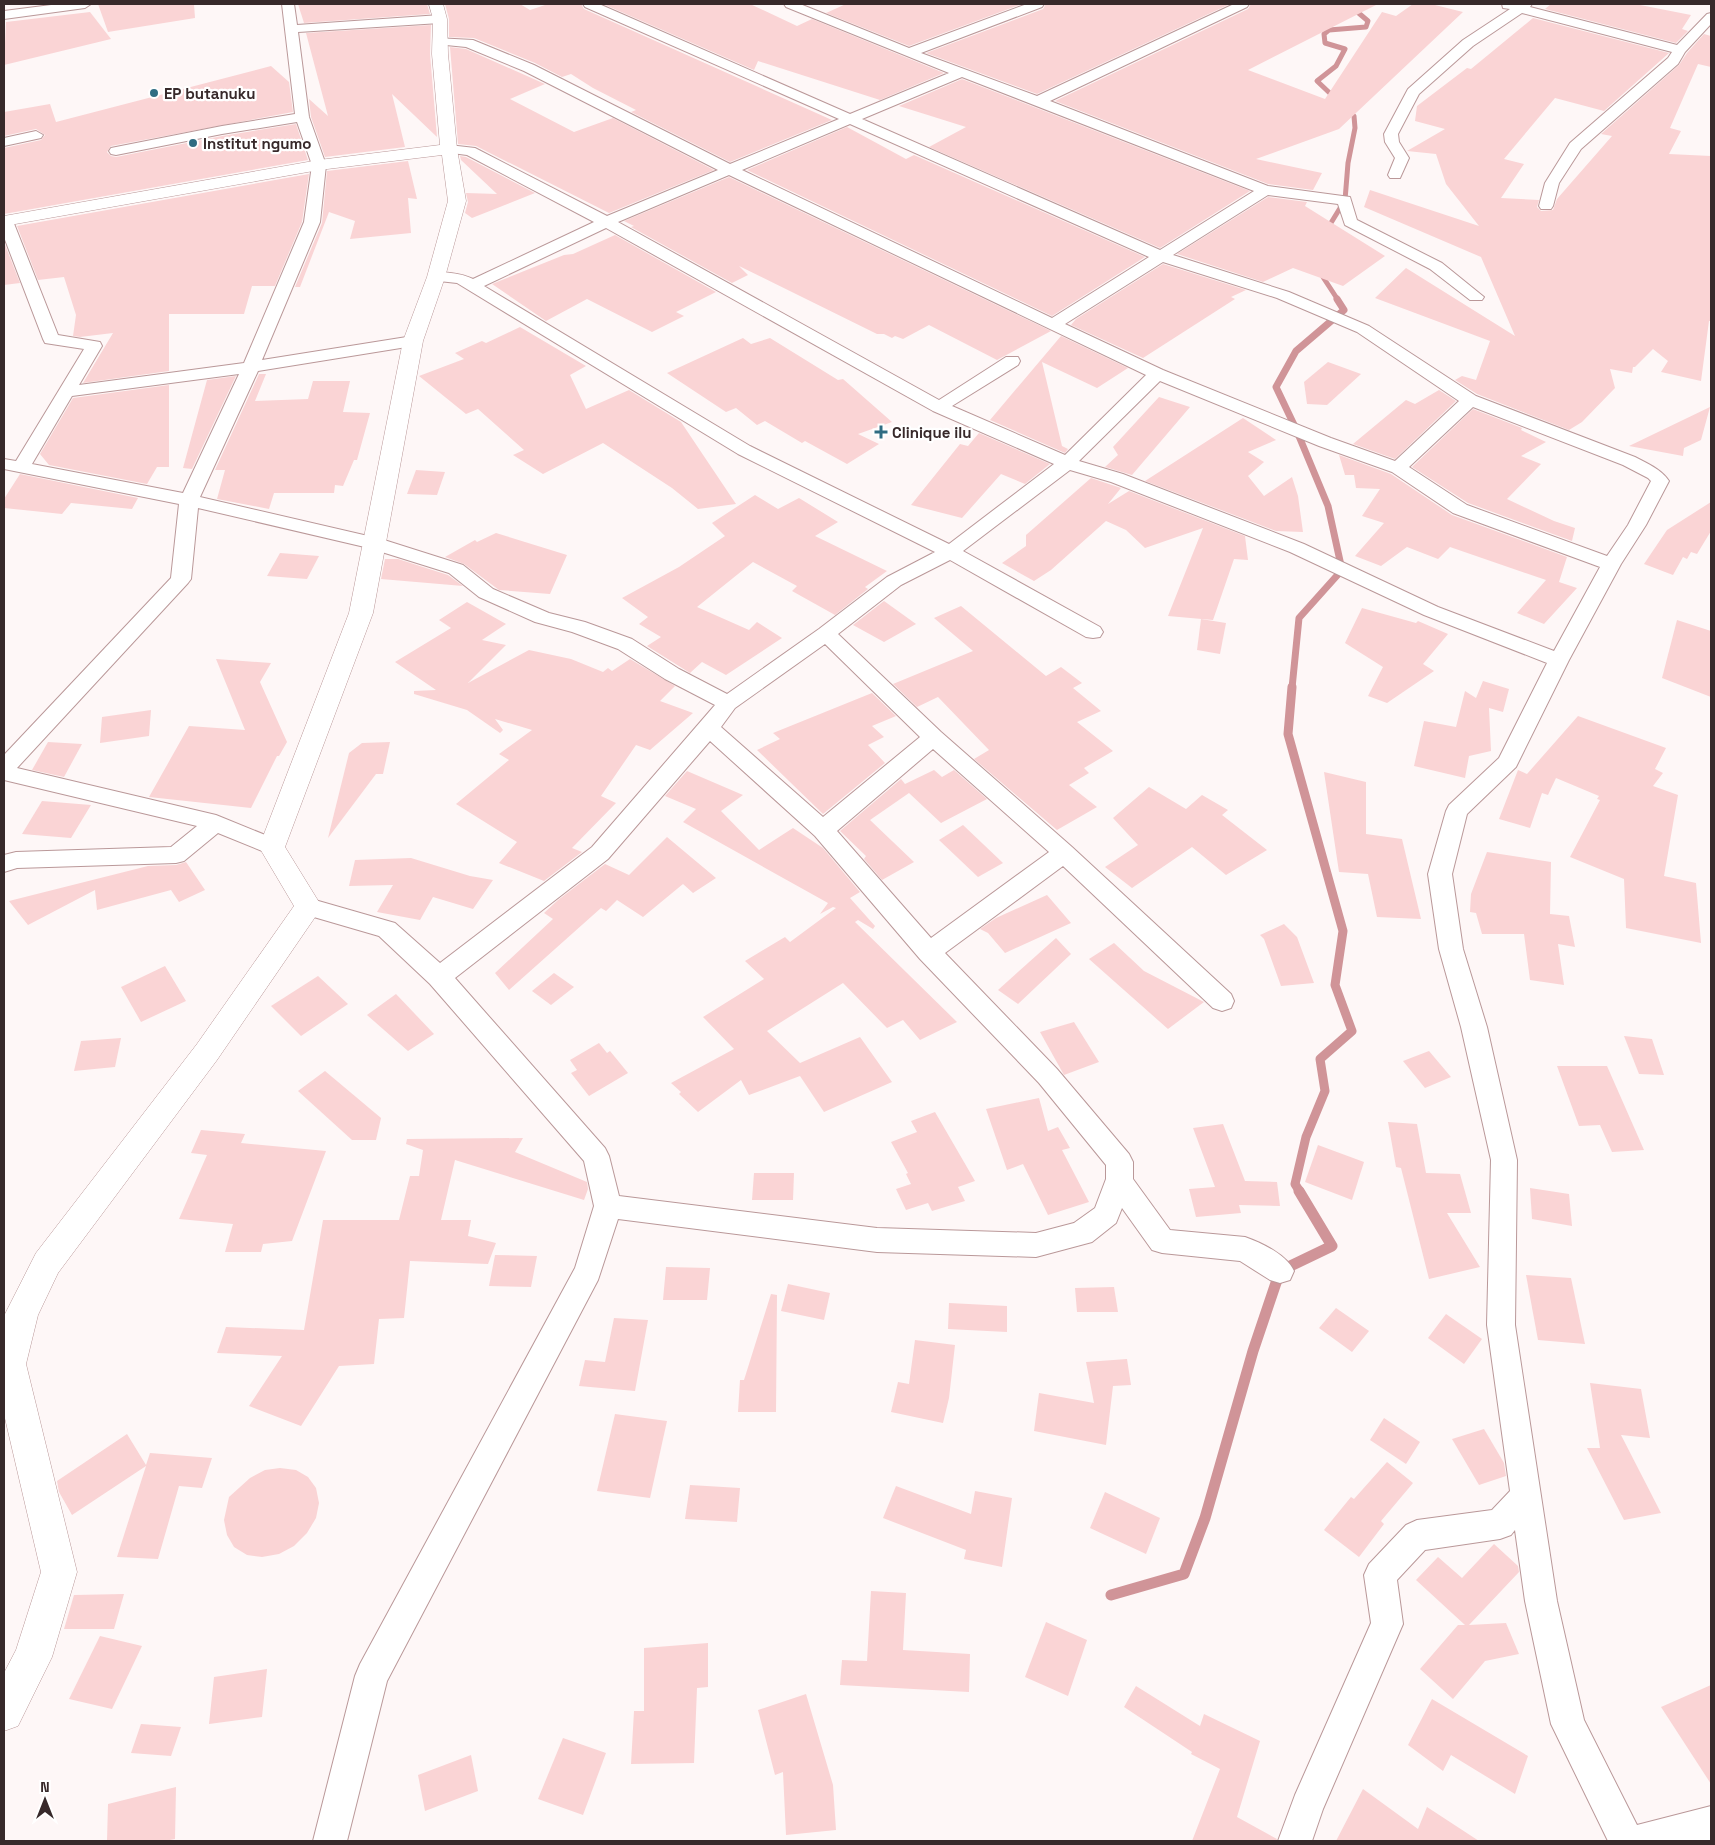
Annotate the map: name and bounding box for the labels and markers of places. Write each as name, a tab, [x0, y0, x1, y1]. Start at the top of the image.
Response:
place label: EP butanuku	[164, 84, 256, 103]
marker: EP butanuku	[148, 87, 160, 99]
place label: Institut ngumo	[203, 134, 312, 153]
marker: Institut ngumo	[187, 137, 199, 149]
place label: Clinique ilu	[892, 423, 971, 442]
marker: Clinique ilu	[874, 425, 888, 439]

